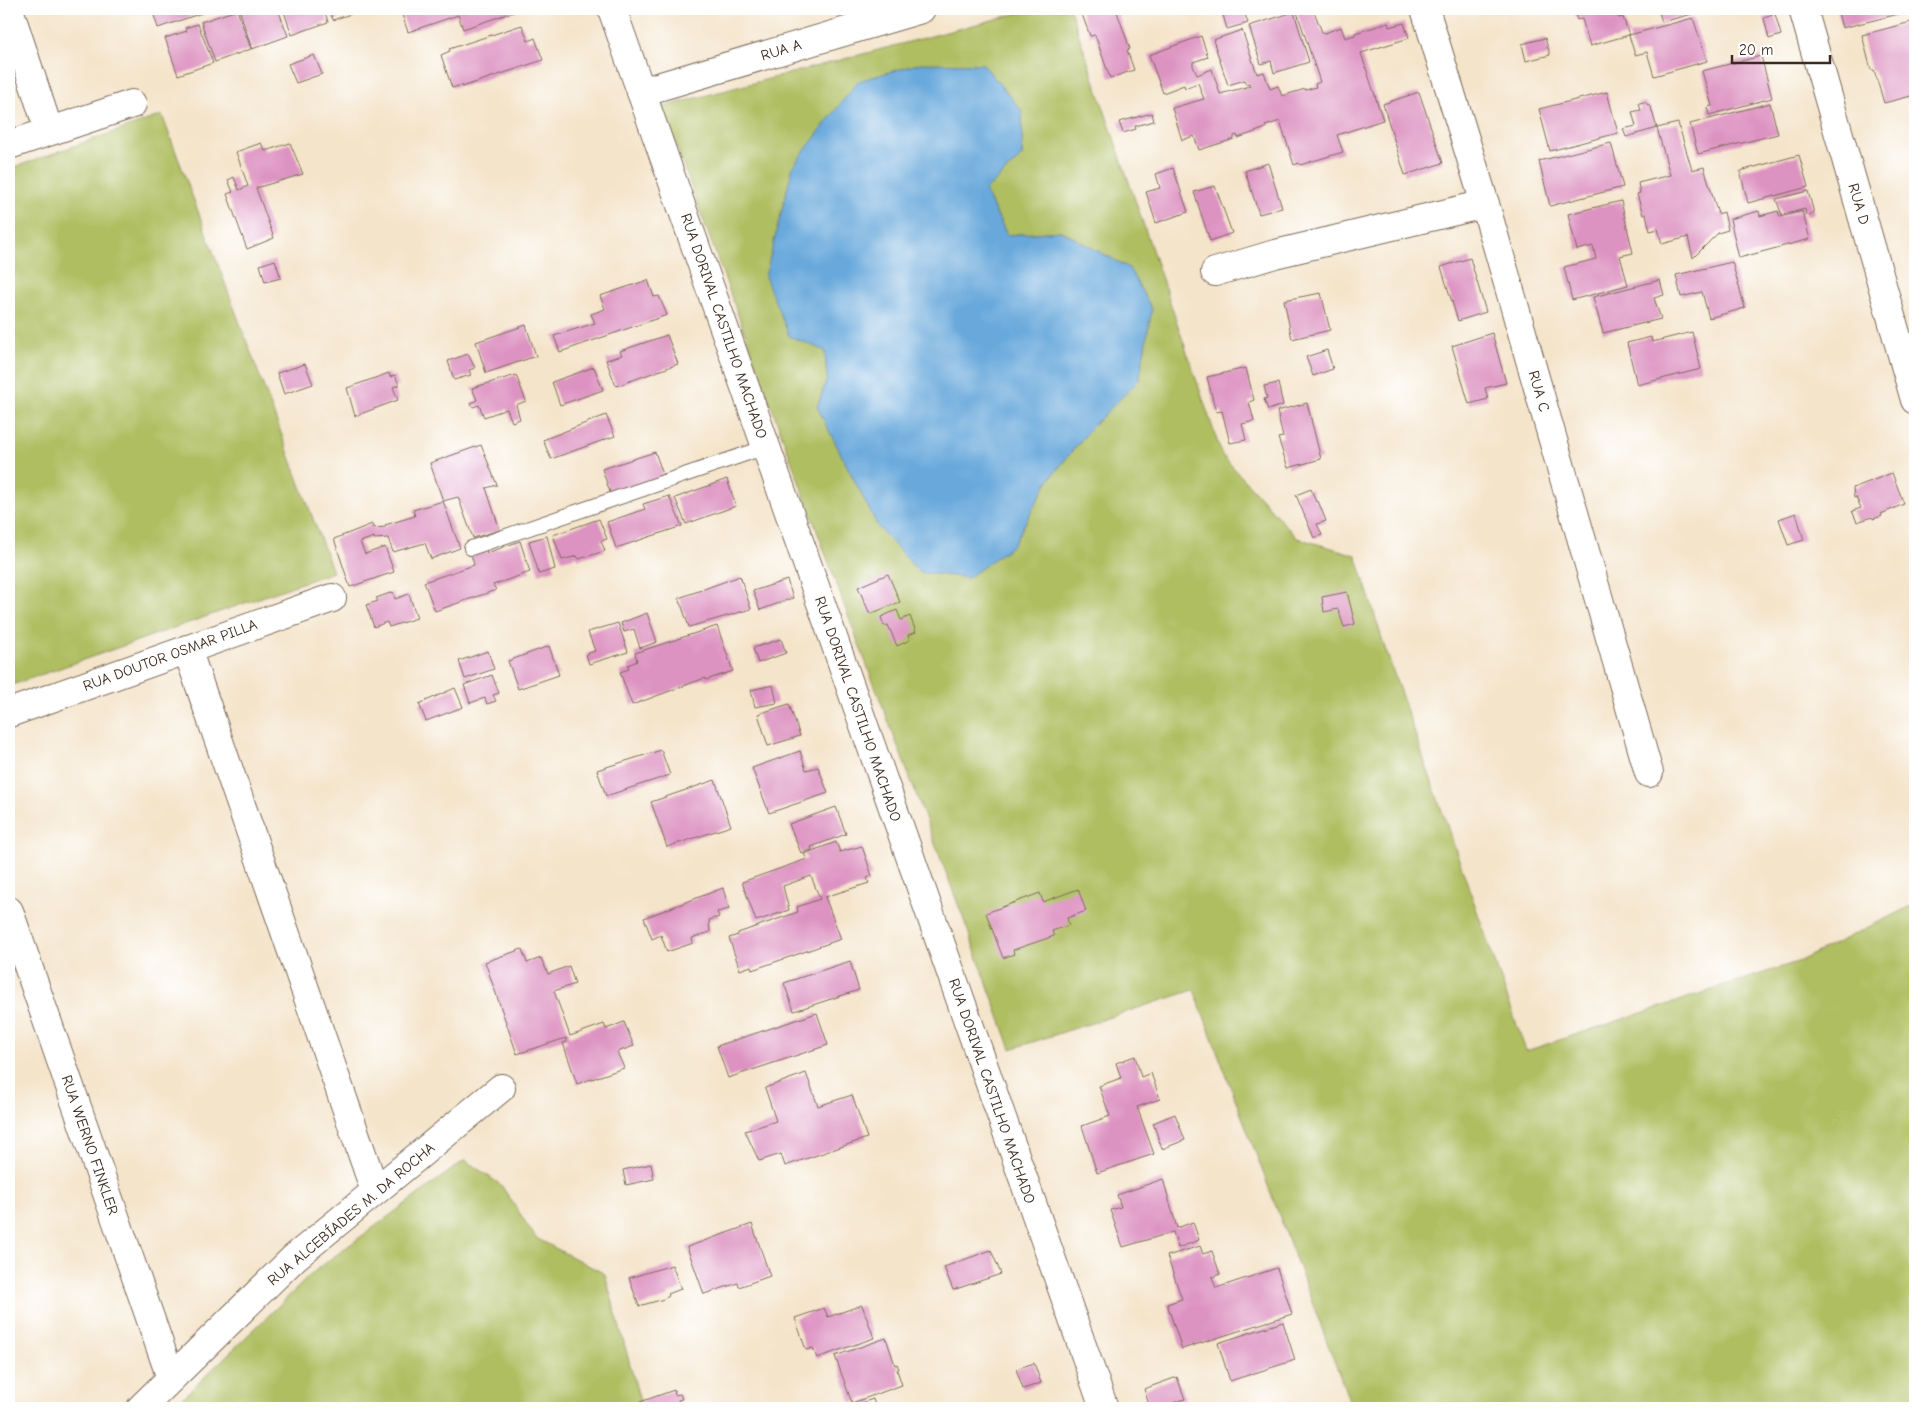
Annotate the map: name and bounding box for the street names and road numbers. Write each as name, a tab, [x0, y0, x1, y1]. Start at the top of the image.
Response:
street label: RUA A	[759, 35, 804, 65]
street label: RUA D	[1845, 181, 1873, 227]
street label: RUA DORIVAL CASTILHO MACHADO	[677, 211, 771, 441]
street label: RUA C	[1525, 368, 1553, 414]
street label: RUA DORIVAL CASTILHO MACHADO	[811, 594, 905, 824]
street label: RUA DOUTOR OSMAR PILLA	[80, 615, 260, 695]
street label: RUA DORIVAL CASTILHO MACHADO	[945, 976, 1039, 1206]
street label: RUA WERNO FINKLER	[58, 1073, 122, 1217]
street label: RUA ALCEBÍADES M. DA ROCHA	[263, 1138, 439, 1289]

